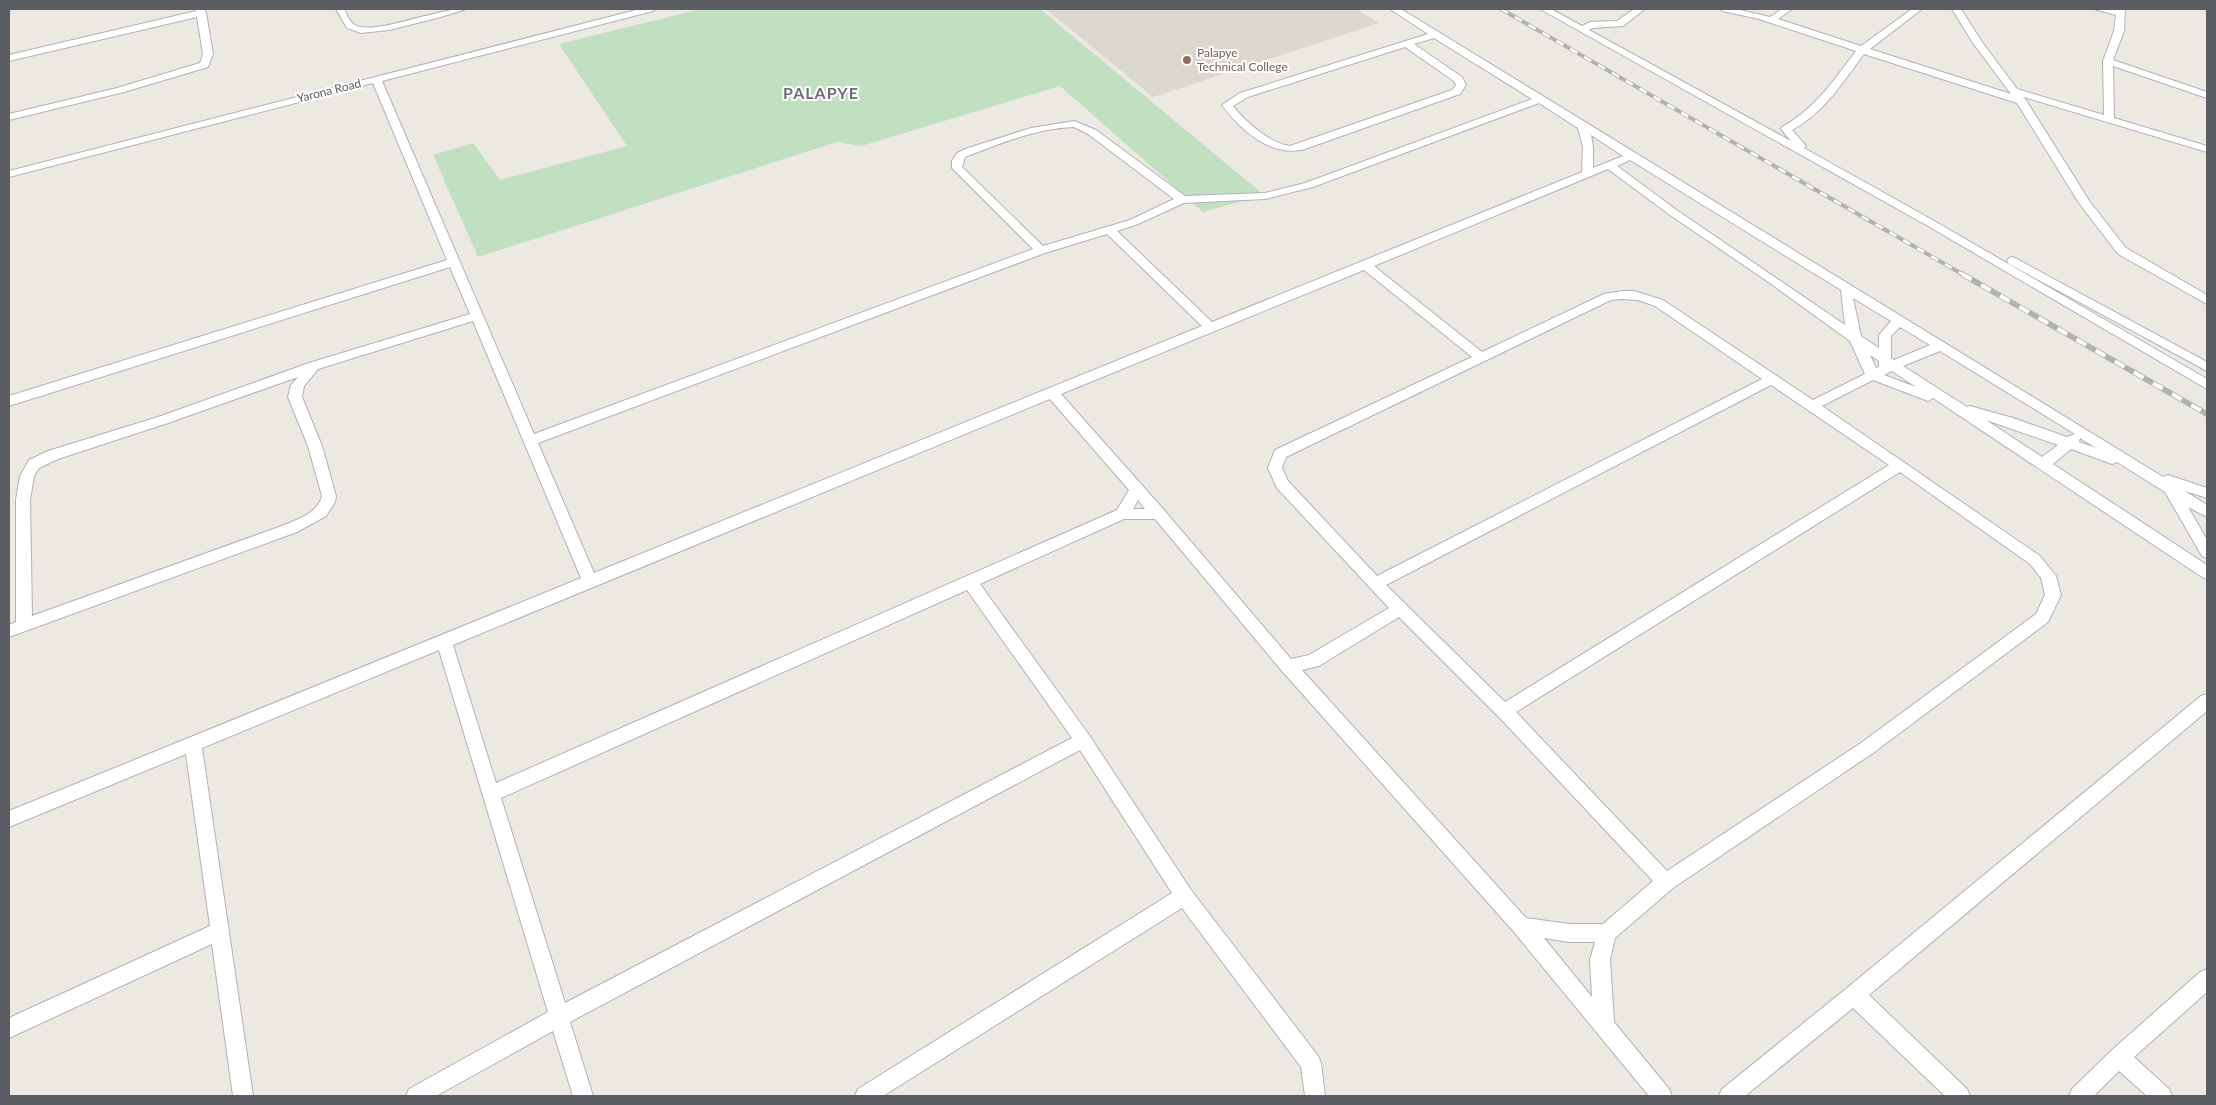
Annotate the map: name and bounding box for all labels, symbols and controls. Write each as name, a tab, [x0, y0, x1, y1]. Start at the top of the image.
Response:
place label: Palapye Technical College	[1197, 45, 1288, 74]
marker: Palapye Technical College	[1181, 54, 1193, 66]
street label: Yarona Road	[295, 75, 362, 106]
district label: PALAPYE	[783, 83, 859, 102]

